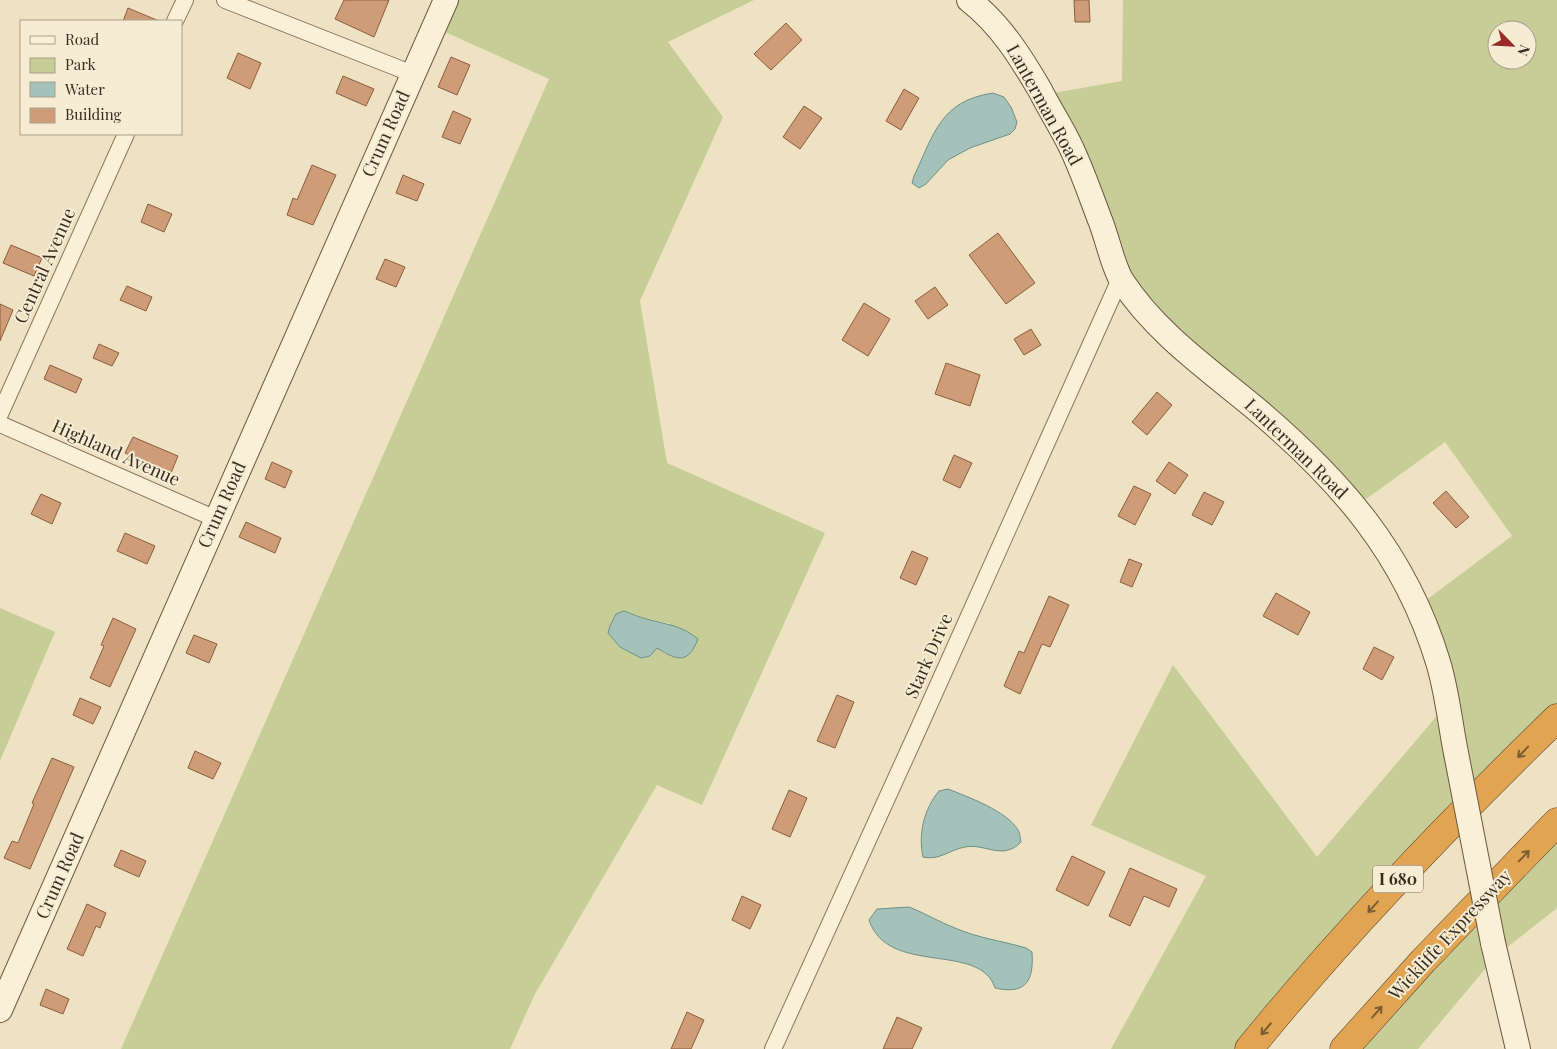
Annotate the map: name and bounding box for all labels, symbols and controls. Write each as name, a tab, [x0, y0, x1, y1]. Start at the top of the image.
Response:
legend	[20, 20, 182, 135]
north arrow	[1487, 20, 1537, 70]
text: Road	[65, 29, 99, 49]
street label: Lanterman Road	[1002, 40, 1088, 170]
text: N	[1514, 42, 1535, 59]
text: Park	[65, 54, 97, 74]
text: Water	[64, 79, 105, 99]
street label: Crum Road	[355, 86, 415, 181]
text: Building	[65, 104, 122, 124]
street label: Central Avenue	[8, 204, 80, 327]
street label: Lanterman Road	[1240, 393, 1354, 504]
street label: Highland Avenue	[49, 413, 184, 491]
street label: Crum Road	[191, 457, 251, 552]
street label: Stark Drive	[899, 609, 958, 702]
one-way arrow	[1516, 746, 1529, 758]
street label: Crum Road	[29, 828, 89, 923]
one-way arrow	[1518, 850, 1530, 862]
street label: Wickliffe Expressway	[1382, 864, 1516, 1005]
road number: I 680	[1373, 866, 1423, 892]
one-way arrow	[1367, 900, 1379, 913]
one-way arrow	[1371, 1006, 1382, 1019]
one-way arrow	[1260, 1022, 1271, 1035]

